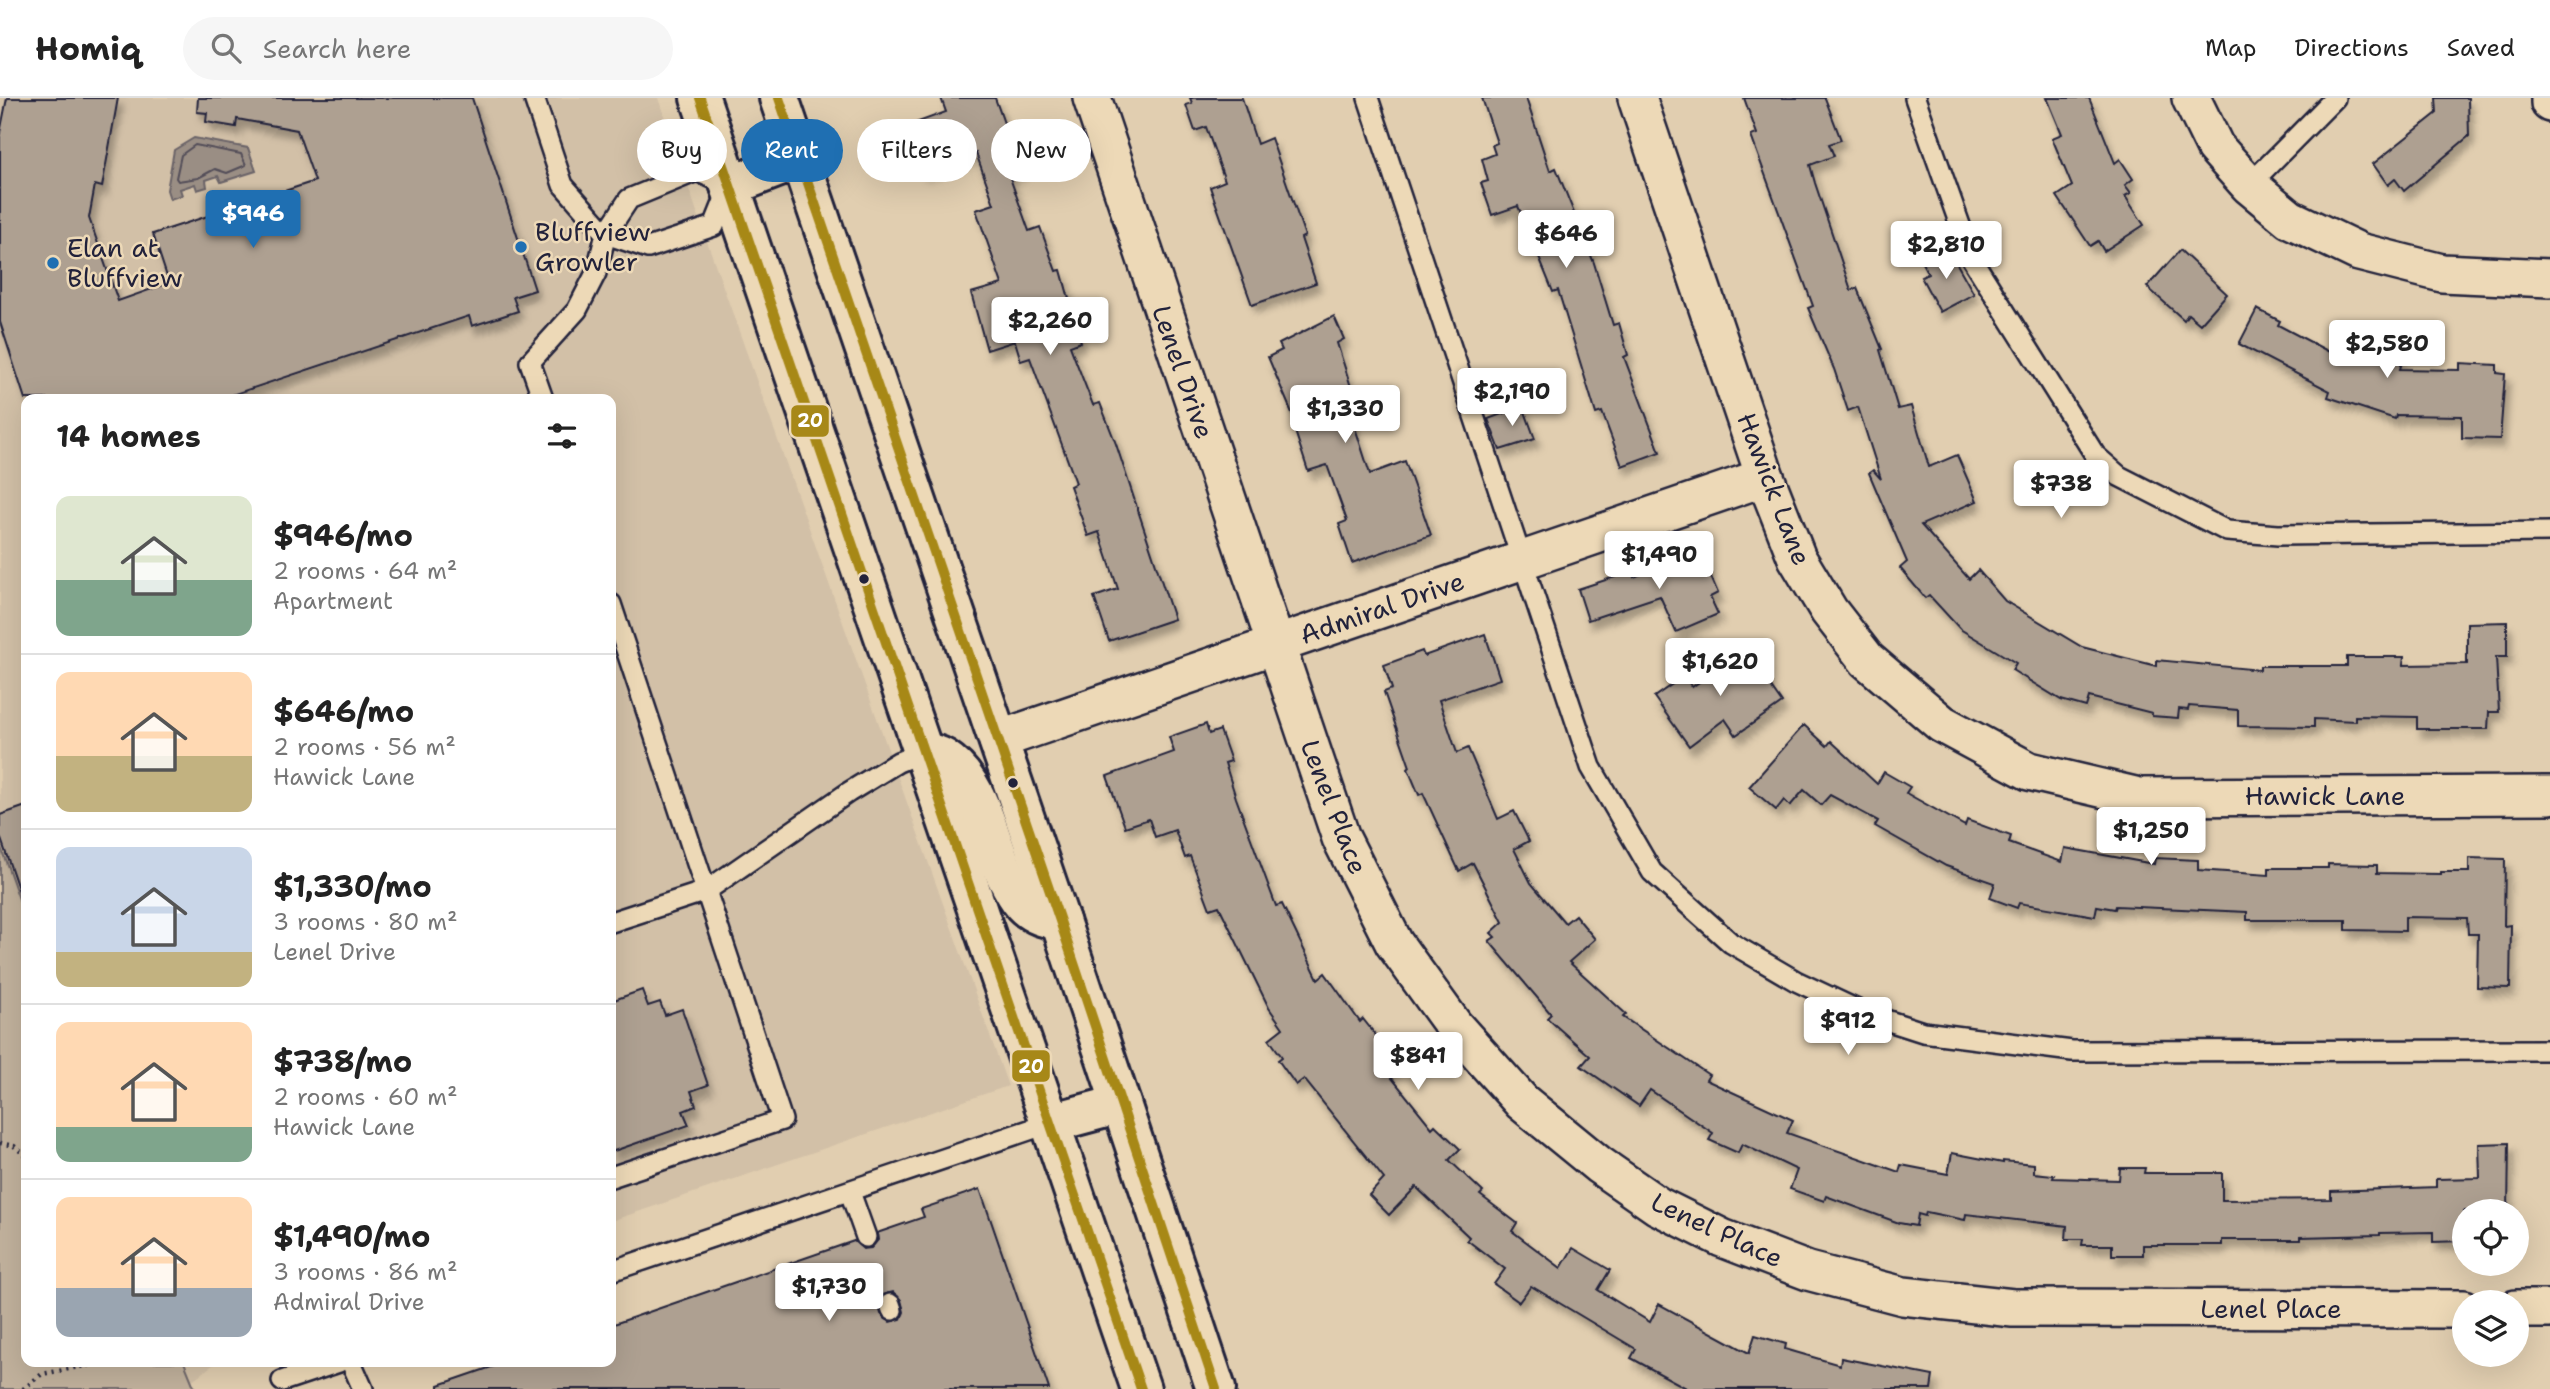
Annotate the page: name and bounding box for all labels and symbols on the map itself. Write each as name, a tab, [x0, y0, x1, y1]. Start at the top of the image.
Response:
pin: $946	[212, 190, 294, 250]
pin: $646	[1525, 211, 1607, 270]
place label: Bluffview Growler	[535, 214, 651, 279]
pin: $2,810	[1889, 222, 2003, 281]
place label: Elan at Bluffview	[67, 230, 183, 295]
marker: Bluffview Growler	[513, 239, 529, 255]
marker: Elan at Bluffview	[45, 255, 61, 271]
pin: $2,260	[993, 298, 1107, 357]
street label: Lenel Drive	[1144, 300, 1223, 443]
pin: $2,580	[2330, 320, 2444, 380]
pin: $2,190	[1455, 368, 1569, 428]
pin: $1,330	[1288, 386, 1402, 445]
line badge: 20	[790, 404, 830, 438]
text: 20	[797, 408, 823, 433]
street label: Hawick Lane	[1729, 408, 1820, 570]
pin: $738	[2020, 460, 2102, 520]
pin: $1,490	[1602, 532, 1716, 591]
street label: Admiral Drive	[1295, 563, 1469, 652]
unlabelled marker	[857, 572, 871, 586]
pin: $1,620	[1663, 638, 1777, 698]
street label: Lenel Place	[1293, 734, 1376, 879]
unlabelled marker	[1006, 776, 1020, 790]
street label: Hawick Lane	[2245, 778, 2405, 813]
pin: $1,250	[2094, 808, 2208, 867]
pin: $912	[1807, 998, 1889, 1057]
pin: $841	[1377, 1032, 1459, 1092]
line badge: 20	[1011, 1049, 1051, 1083]
text: 20	[1018, 1054, 1044, 1079]
street label: Lenel Place	[1646, 1184, 1789, 1275]
pin: $1,730	[772, 1264, 886, 1323]
street label: Lenel Place	[2200, 1291, 2342, 1326]

